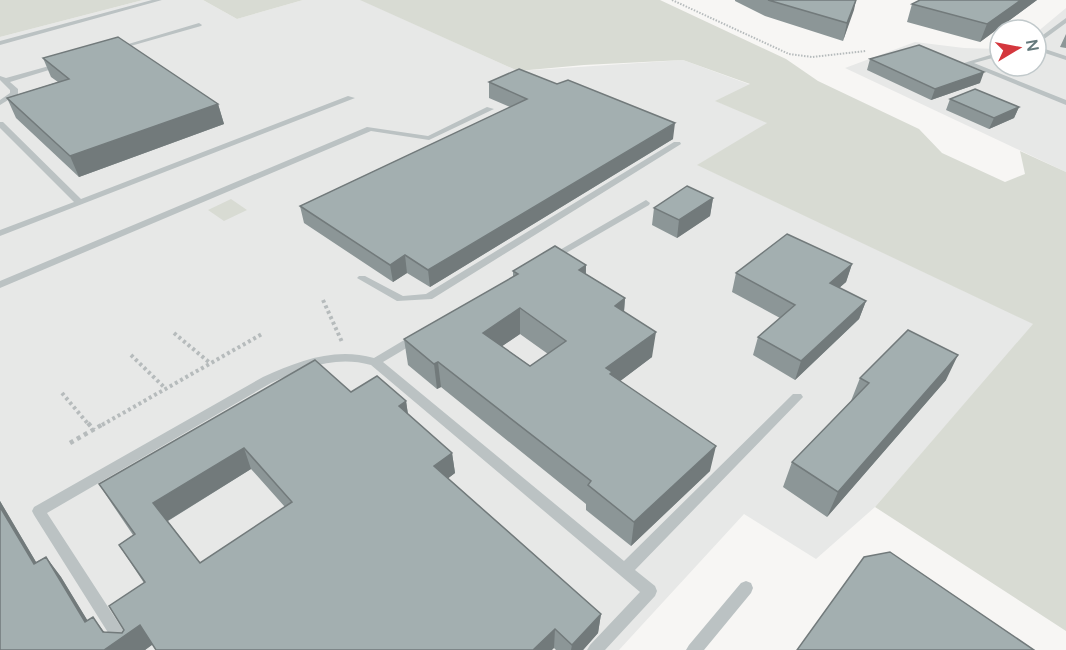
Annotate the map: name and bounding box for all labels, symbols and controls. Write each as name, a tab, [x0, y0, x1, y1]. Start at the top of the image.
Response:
north arrow	[988, 18, 1048, 78]
text: N	[1021, 38, 1045, 53]

